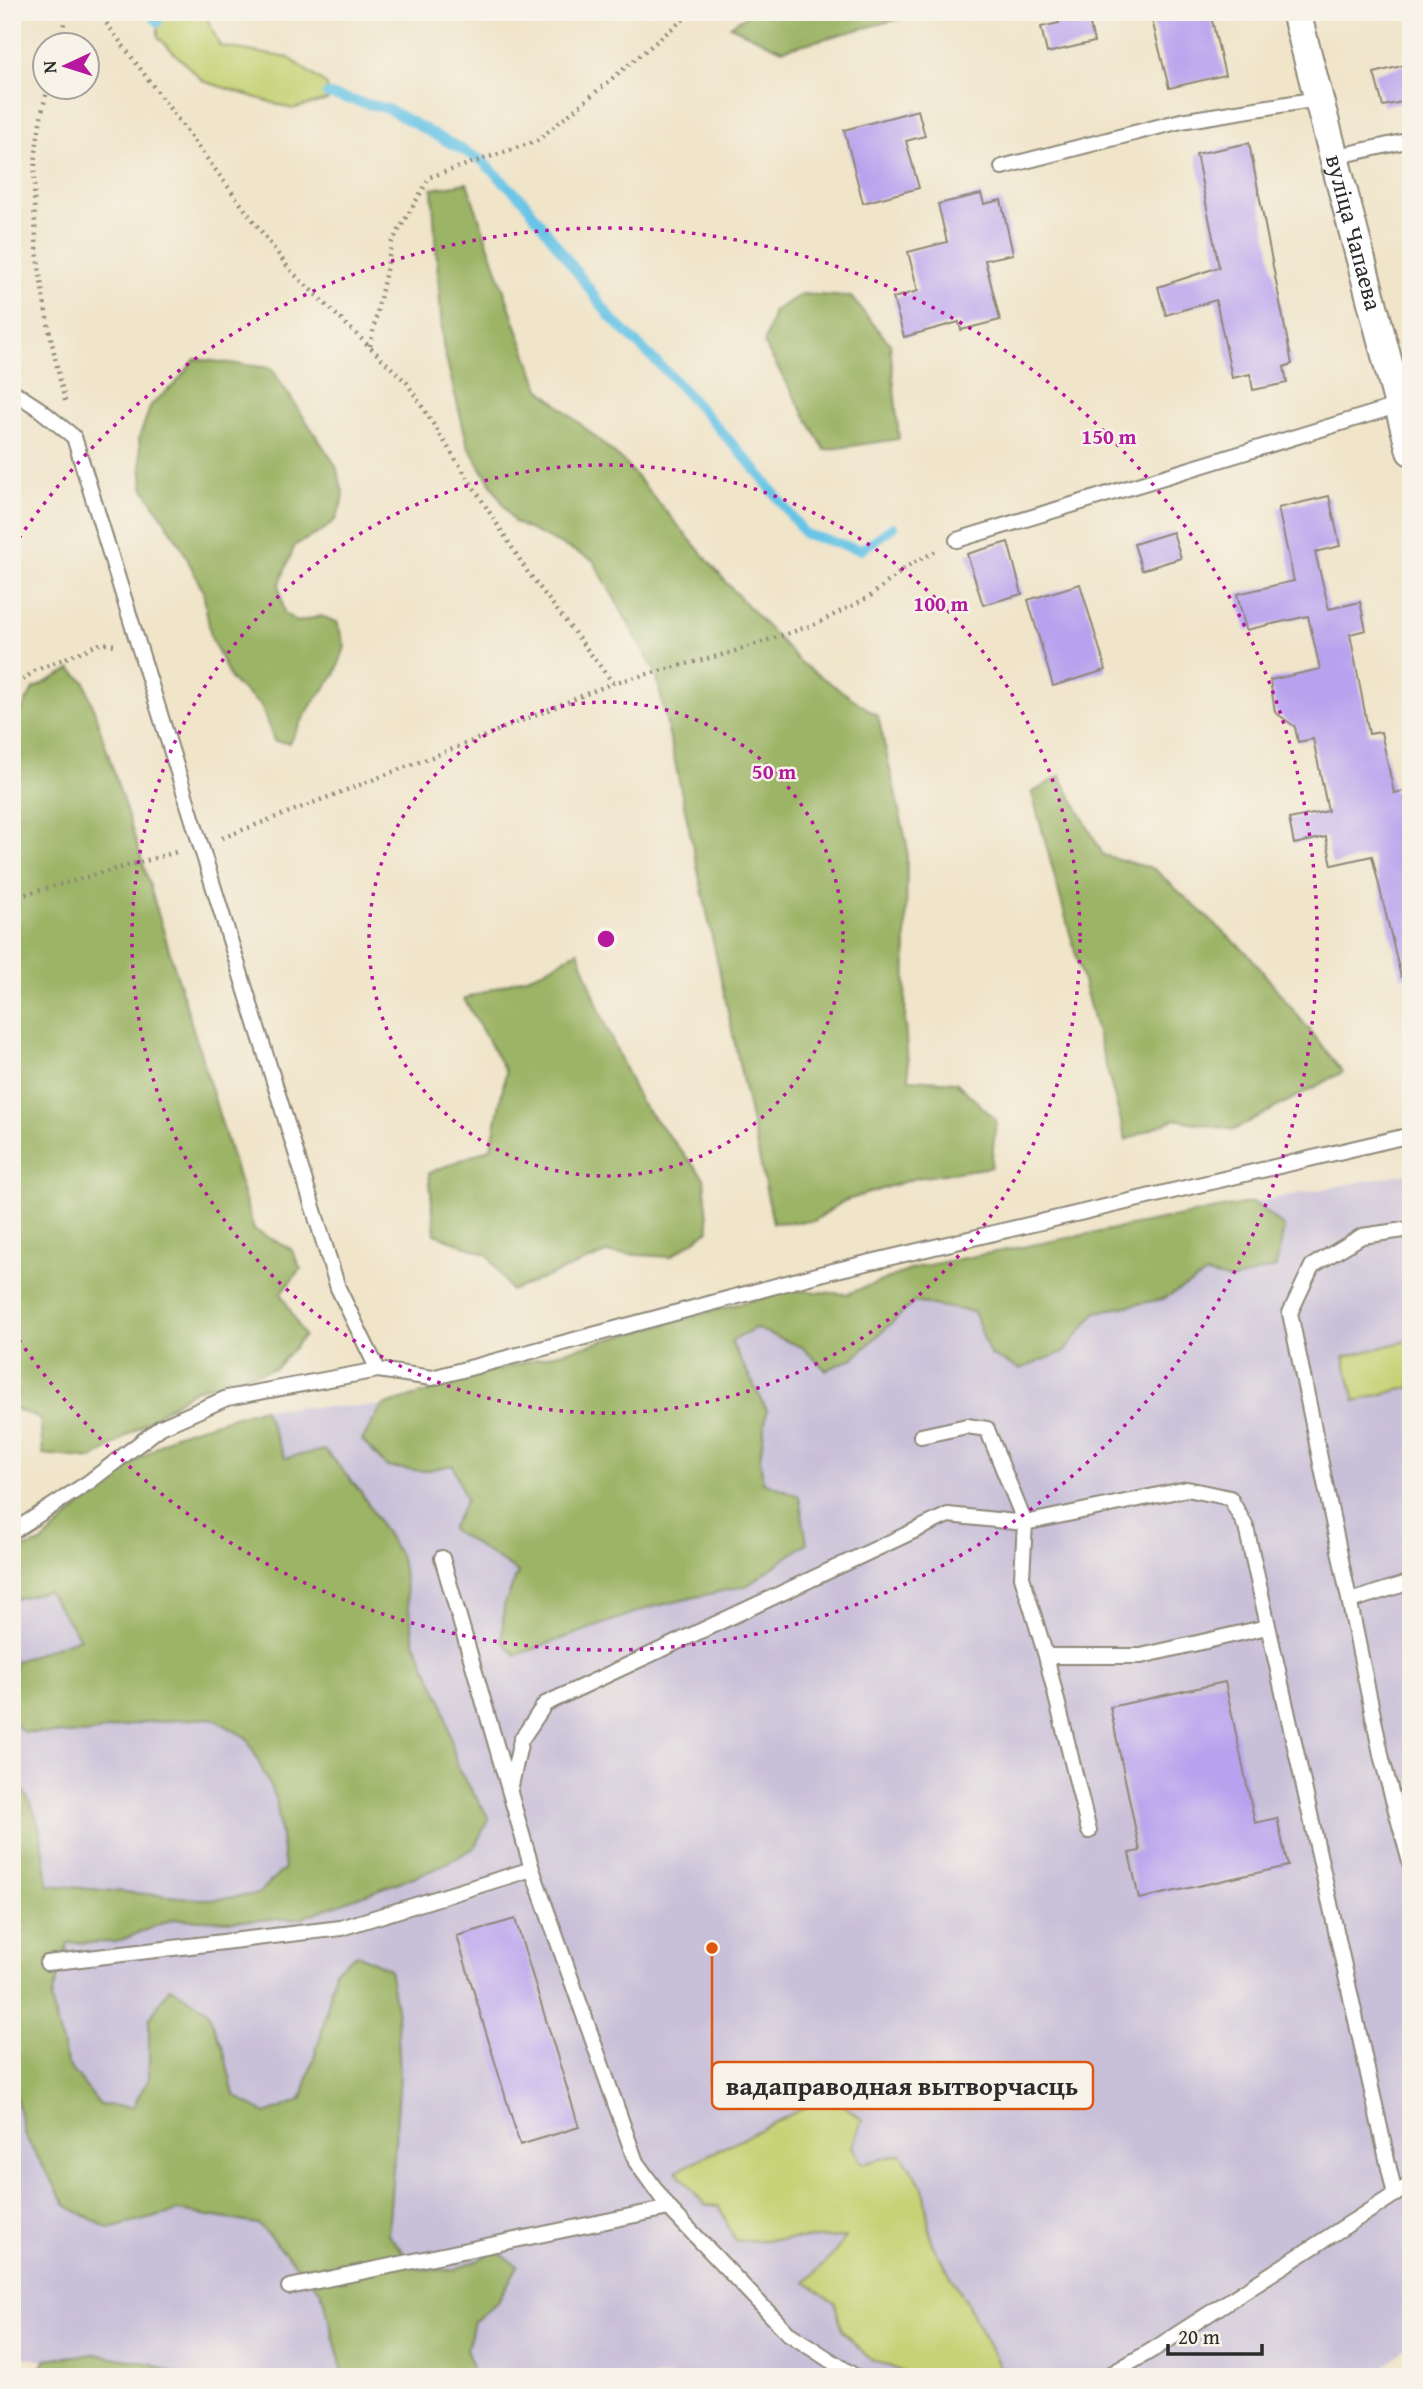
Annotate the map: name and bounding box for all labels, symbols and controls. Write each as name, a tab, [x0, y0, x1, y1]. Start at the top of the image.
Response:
north arrow	[32, 32, 102, 102]
text: N	[35, 60, 63, 74]
street label: вуліца Чапаева	[1317, 151, 1392, 315]
text: 150 m	[1081, 421, 1137, 452]
text: 100 m	[913, 588, 969, 619]
text: 50 m	[752, 756, 796, 787]
centre of rings	[594, 927, 618, 951]
callout: вадаправодная вытворчасць	[712, 2062, 1093, 2109]
text: вадаправодная вытворчасць	[726, 2066, 1078, 2105]
scale bar	[1168, 2312, 1262, 2356]
text: 20 m	[1178, 2321, 1220, 2352]

